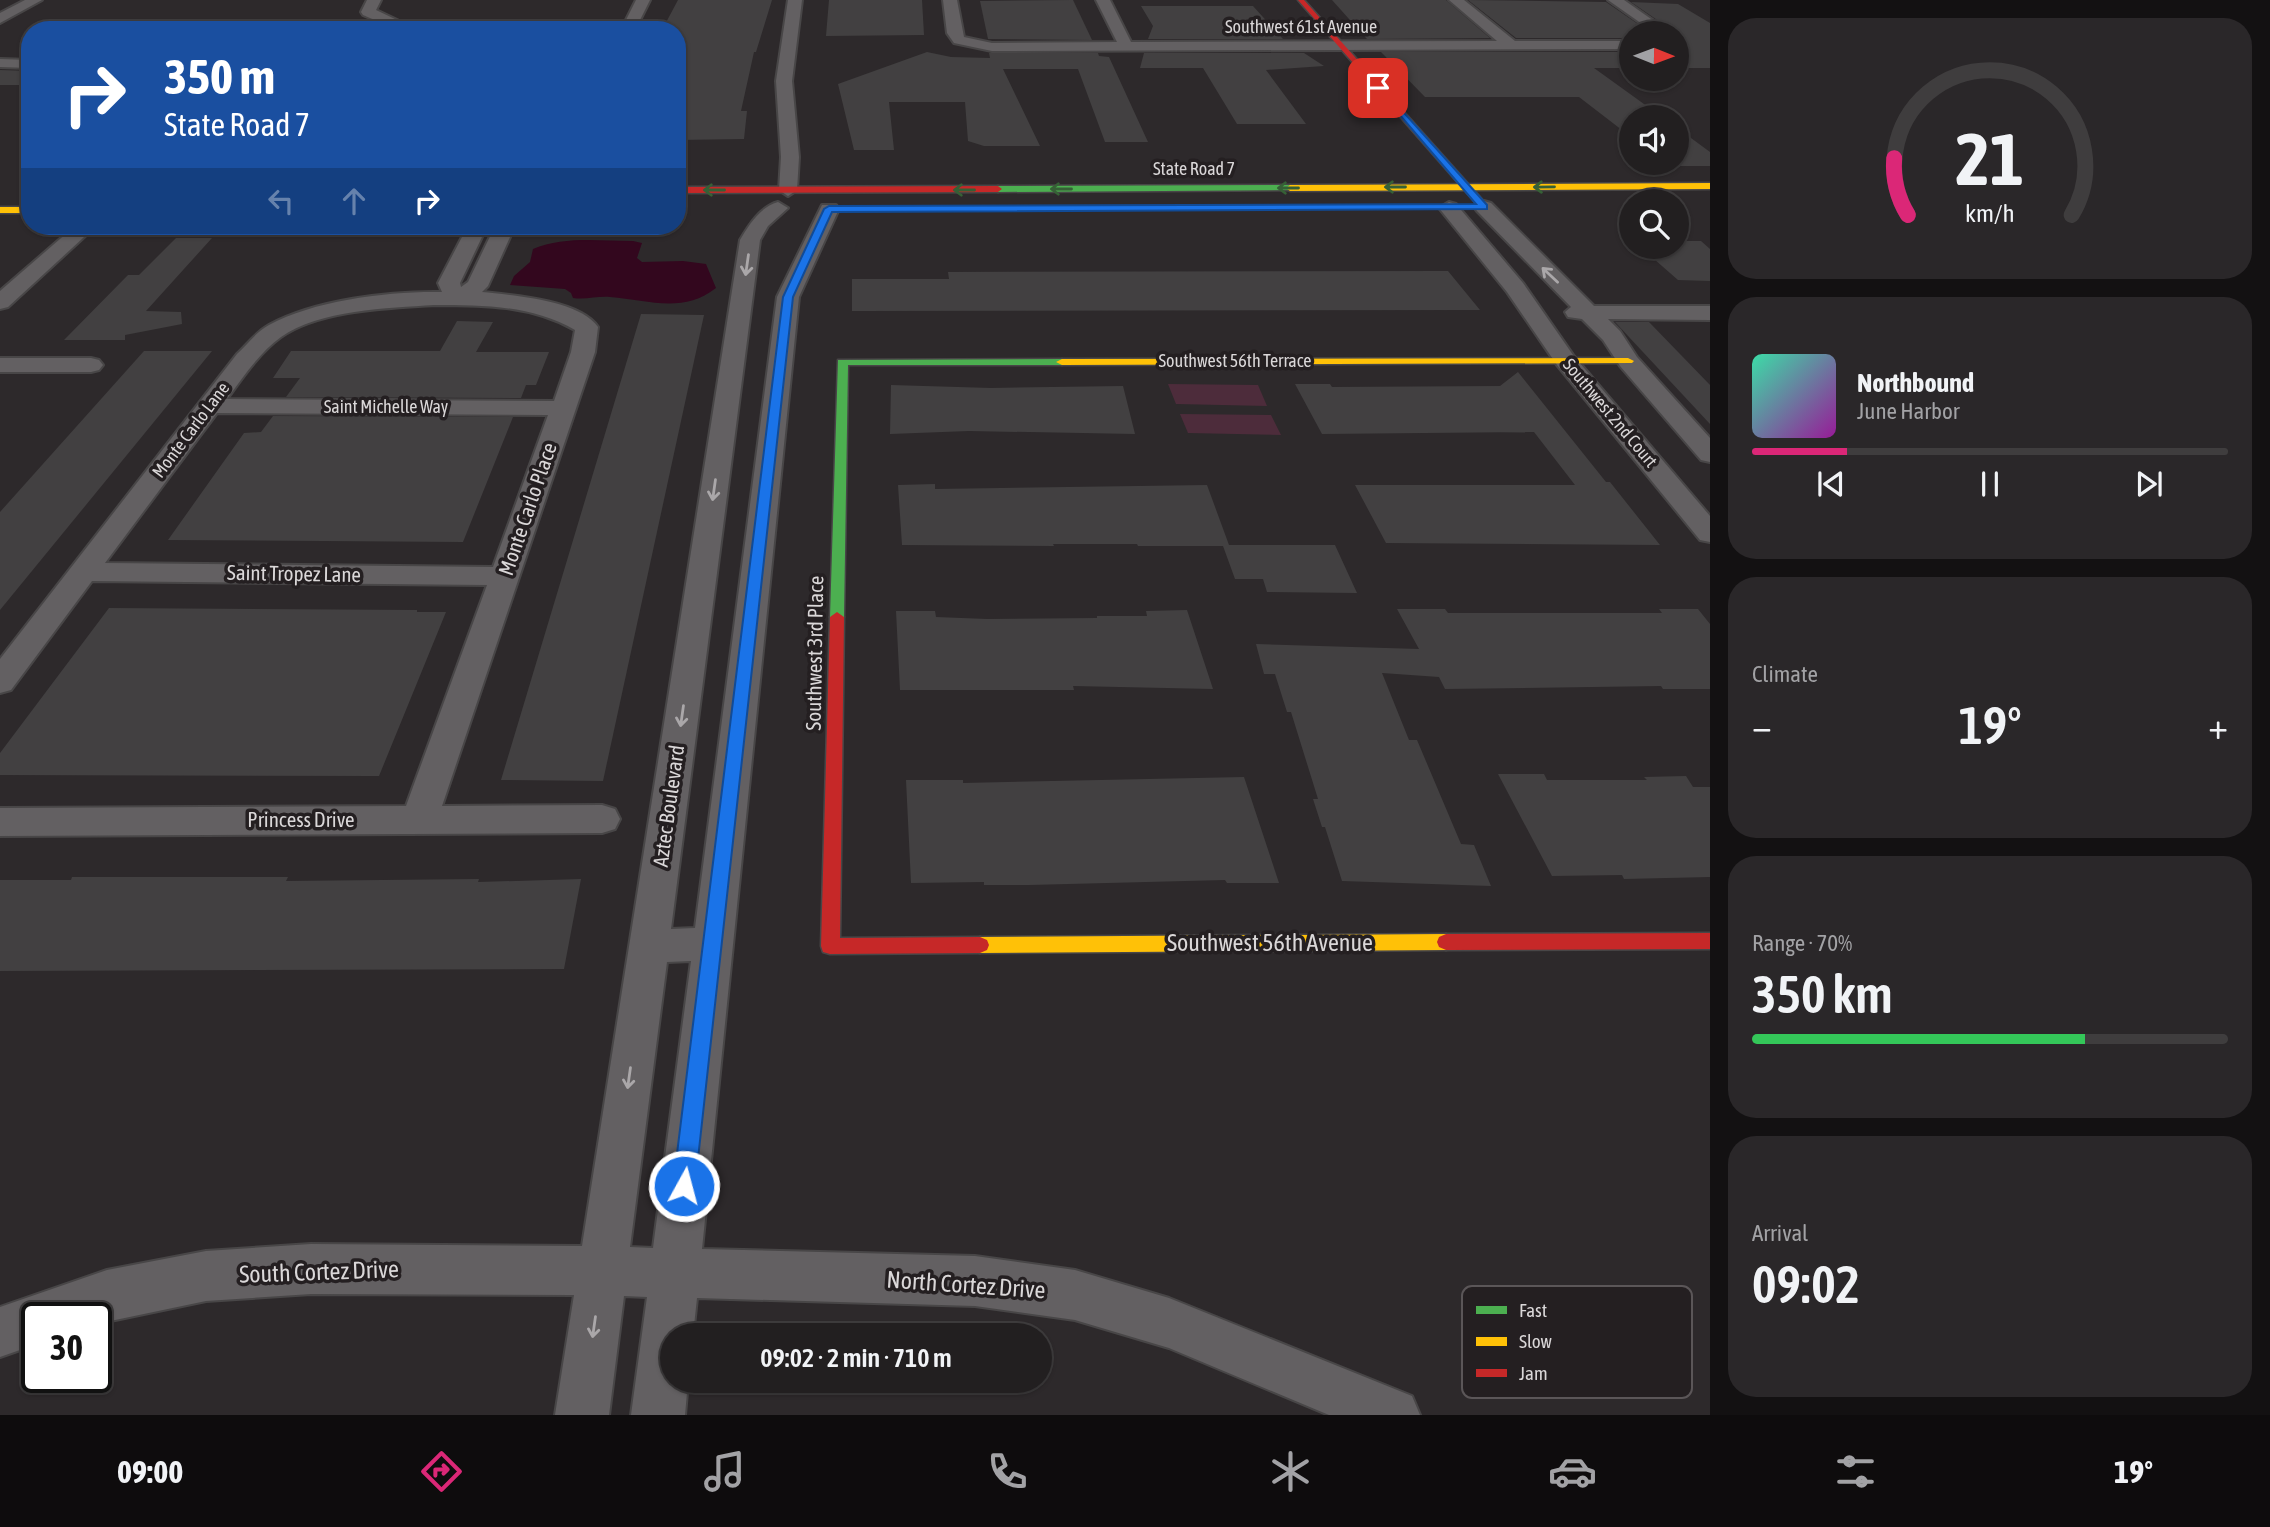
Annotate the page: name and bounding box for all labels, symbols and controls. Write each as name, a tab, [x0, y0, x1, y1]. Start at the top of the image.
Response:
street label: Southwest 61st Avenue	[1225, 16, 1377, 37]
north arrow	[1619, 21, 1689, 91]
map controls	[1619, 21, 1689, 259]
text: 350 m	[164, 48, 275, 104]
icon: right	[49, 49, 140, 140]
pin	[1348, 58, 1408, 118]
icon: arrive	[1359, 69, 1397, 107]
button: sound	[1619, 105, 1689, 175]
text: State Road 7	[164, 106, 310, 143]
text: 21	[1956, 117, 2024, 200]
street label: State Road 7	[1153, 158, 1235, 179]
one-way arrow	[1383, 180, 1406, 194]
one-way arrow	[1533, 180, 1556, 194]
one-way arrow	[1277, 181, 1300, 195]
icon: left	[262, 182, 300, 220]
icon: ahead	[335, 182, 373, 220]
icon: right	[408, 182, 446, 220]
one-way arrow	[1050, 182, 1073, 196]
one-way arrow	[703, 183, 726, 197]
one-way arrow	[953, 183, 976, 196]
button: search	[1619, 189, 1689, 259]
text: km/h	[1965, 199, 2015, 227]
one-way arrow	[740, 253, 753, 276]
one-way arrow	[1542, 266, 1559, 283]
street label: Southwest 56th Terrace	[1158, 350, 1312, 371]
street label: Southwest 2nd Court	[1559, 354, 1662, 471]
text: Northbound	[1857, 368, 1974, 398]
street label: Monte Carlo Lane	[148, 378, 233, 482]
street label: Saint Michelle Way	[324, 396, 448, 417]
text: June Harbor	[1857, 398, 1960, 424]
street label: Monte Carlo Place	[493, 439, 561, 578]
icon: previous	[1812, 465, 1850, 503]
icon: pause	[1971, 465, 2009, 503]
icon: next	[2130, 465, 2168, 503]
one-way arrow	[707, 479, 720, 501]
street label: Saint Tropez Lane	[227, 560, 361, 586]
street label: Southwest 3rd Place	[801, 575, 827, 731]
text: Climate	[1752, 661, 1818, 687]
text: 19°	[1958, 695, 2022, 755]
one-way arrow	[675, 704, 688, 727]
text: −	[1752, 704, 1772, 747]
text: +	[2208, 704, 2228, 747]
street label: Aztec Boulevard	[648, 743, 688, 868]
street label: Princess Drive	[247, 807, 355, 831]
street label: Southwest 56th Avenue	[1167, 929, 1373, 956]
text: Range · 70%	[1752, 930, 1852, 956]
text: 350 km	[1752, 964, 1893, 1024]
one-way arrow	[623, 1066, 636, 1089]
position arrow	[647, 1149, 721, 1223]
text: Arrival	[1752, 1220, 1808, 1246]
text: 09:02	[1752, 1254, 1860, 1314]
street label: South Cortez Drive	[239, 1255, 399, 1288]
street label: North Cortez Drive	[886, 1265, 1046, 1304]
legend	[1462, 1286, 1692, 1398]
text: Fast	[1519, 1299, 1547, 1321]
speed limit sign: 30	[21, 1302, 112, 1393]
one-way arrow	[587, 1315, 600, 1338]
text: Slow	[1519, 1330, 1553, 1352]
text: 09:02 · 2 min · 710 m	[760, 1343, 952, 1373]
text: Jam	[1519, 1362, 1548, 1384]
icon: directions	[417, 1447, 466, 1496]
icon: music	[700, 1447, 749, 1496]
icon: phone	[983, 1447, 1032, 1496]
icon: climate	[1266, 1447, 1315, 1496]
icon: car	[1548, 1447, 1597, 1496]
icon: filters	[1831, 1447, 1880, 1496]
text: 09:00	[117, 1453, 183, 1490]
text: 19°	[2114, 1453, 2153, 1490]

